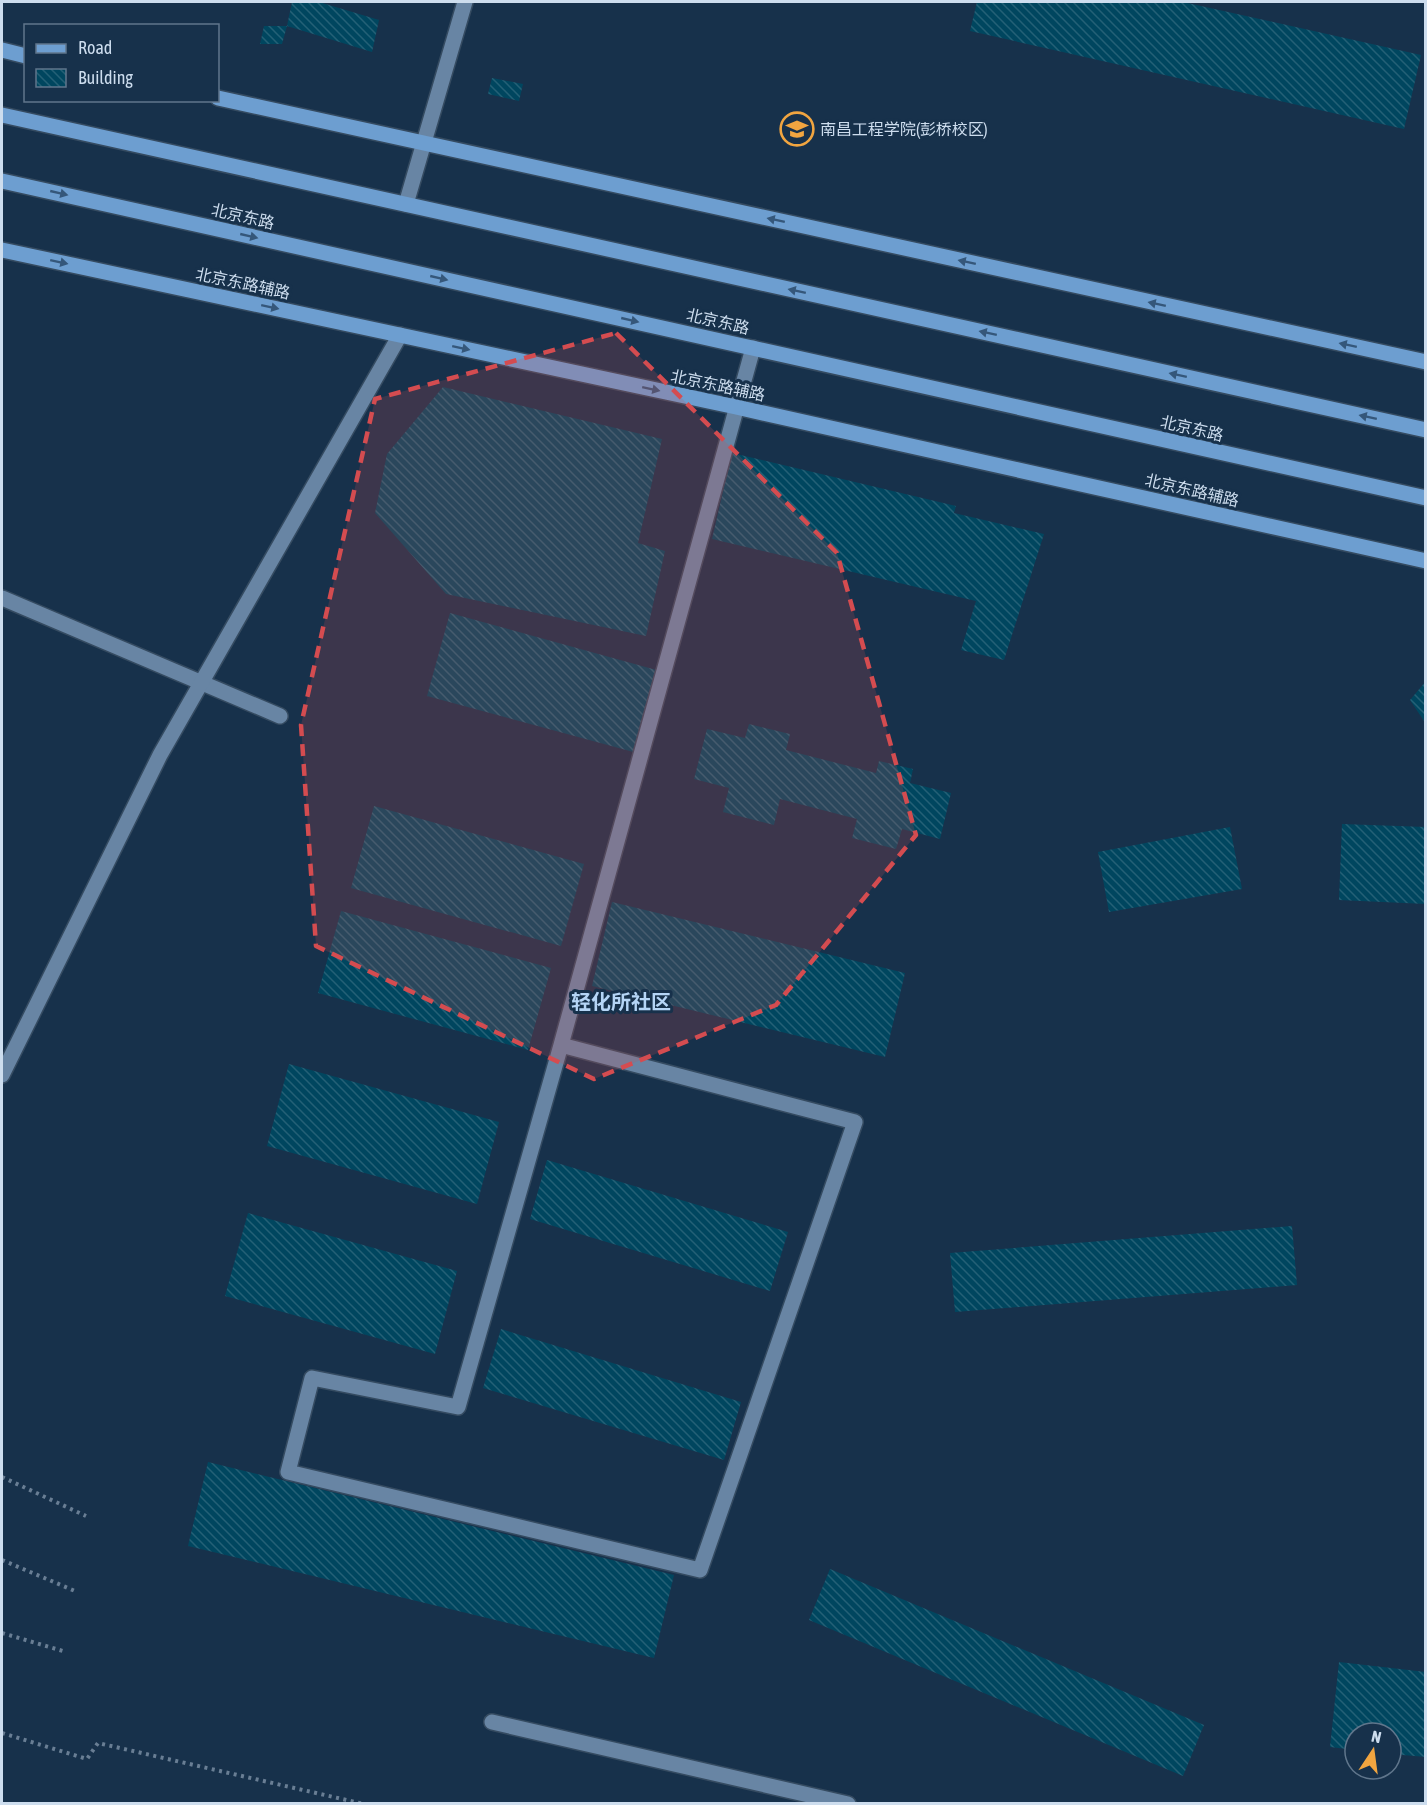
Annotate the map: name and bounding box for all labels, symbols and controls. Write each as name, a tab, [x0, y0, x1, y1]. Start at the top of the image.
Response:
legend	[24, 24, 219, 102]
text: Road	[78, 37, 112, 58]
text: Building	[78, 67, 133, 88]
school or university icon: 南昌工程学院(彭桥校区)	[779, 111, 815, 147]
place label: 南昌工程学院(彭桥校区)	[820, 120, 988, 139]
one-way arrow	[49, 189, 68, 199]
street label: 北京东路	[210, 200, 276, 232]
one-way arrow	[767, 215, 786, 225]
one-way arrow	[240, 231, 258, 241]
one-way arrow	[957, 257, 976, 266]
one-way arrow	[49, 258, 68, 267]
street label: 北京东路辅路	[194, 264, 292, 302]
one-way arrow	[430, 274, 449, 283]
one-way arrow	[788, 285, 806, 295]
one-way arrow	[1148, 298, 1167, 308]
one-way arrow	[261, 303, 280, 312]
street label: 北京东路	[685, 305, 751, 337]
one-way arrow	[620, 316, 639, 326]
one-way arrow	[978, 328, 997, 337]
one-way arrow	[1339, 340, 1357, 350]
one-way arrow	[451, 344, 470, 353]
street label: 北京东路辅路	[669, 366, 767, 404]
one-way arrow	[1168, 370, 1187, 379]
one-way arrow	[642, 385, 661, 394]
street label: 北京东路	[1159, 412, 1225, 444]
one-way arrow	[1359, 412, 1378, 421]
street label: 北京东路辅路	[1143, 470, 1241, 510]
district label: 轻化所社区	[571, 990, 671, 1013]
north arrow	[1343, 1721, 1403, 1781]
text: N	[1370, 1727, 1383, 1746]

